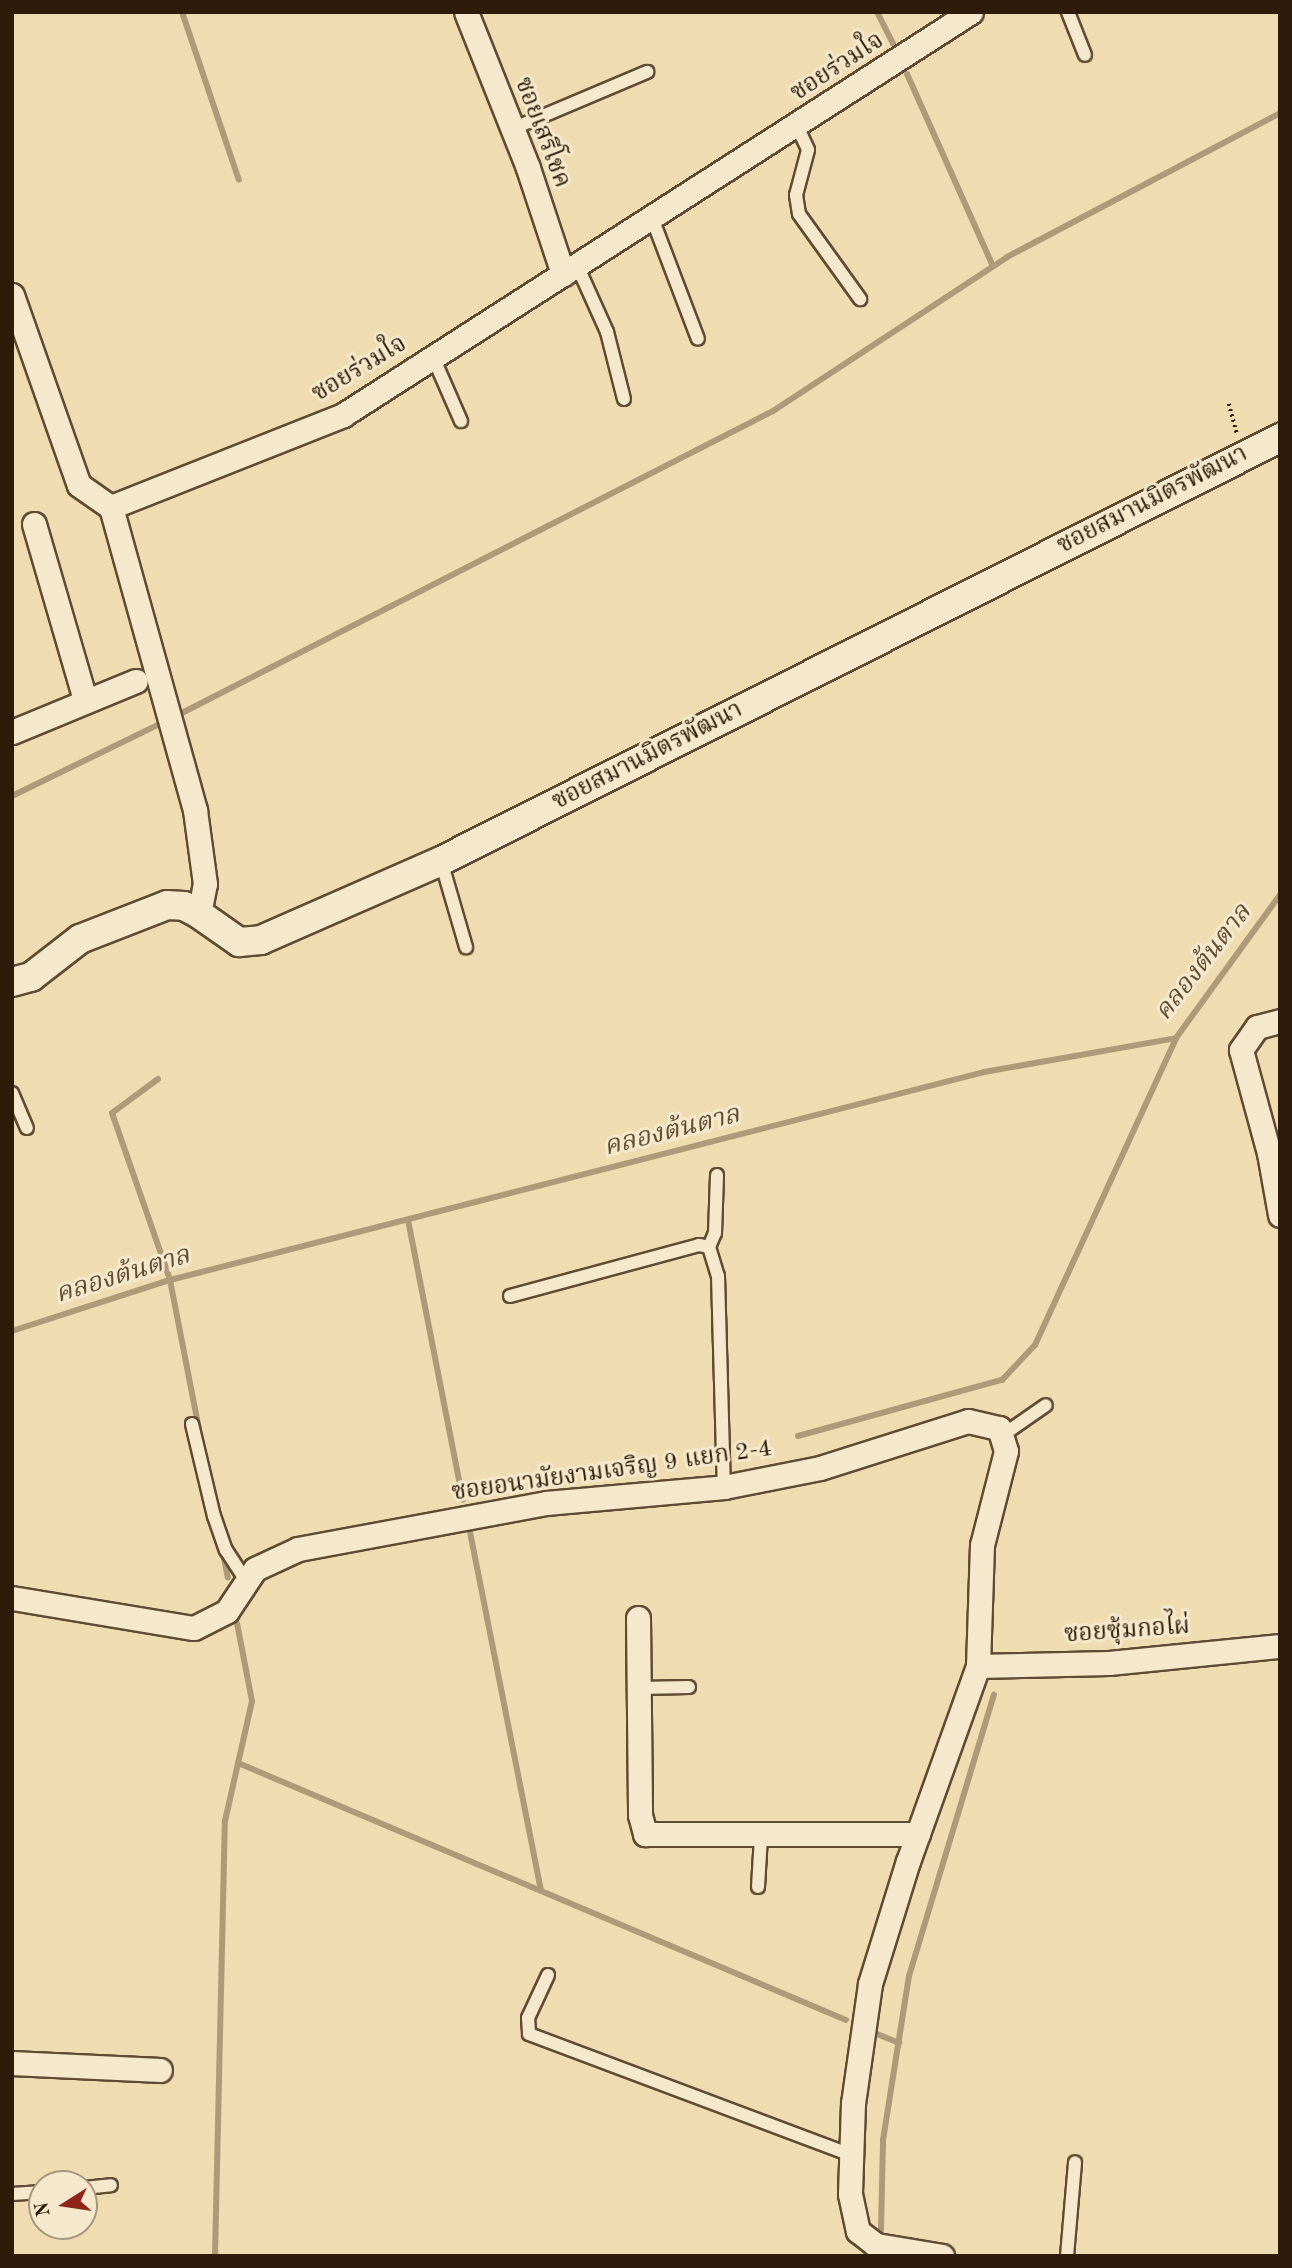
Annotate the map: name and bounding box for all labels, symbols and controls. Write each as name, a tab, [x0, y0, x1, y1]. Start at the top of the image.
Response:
street label: ซอยร่วมใจ	[786, 27, 890, 109]
street label: ซอยเสรีโชค	[507, 74, 575, 192]
street label: ซอยร่วมใจ	[307, 331, 413, 409]
street label: ซอยสมานมิตรพัฒนา	[1053, 441, 1253, 561]
street label: ซอยสมานมิตรพัฒนา	[548, 697, 748, 817]
water label: คลองต้นตาล	[1149, 899, 1259, 1027]
water label: คลองต้นตาล	[601, 1100, 743, 1164]
water label: คลองต้นตาล	[52, 1241, 194, 1311]
street label: ซอยอนามัยงามเจริญ 9 แยก 2-4	[450, 1435, 774, 1509]
street label: ซอยซุ้มกอไผ่	[1063, 1613, 1191, 1651]
north arrow	[28, 2170, 98, 2240]
text: N	[33, 2200, 55, 2218]

